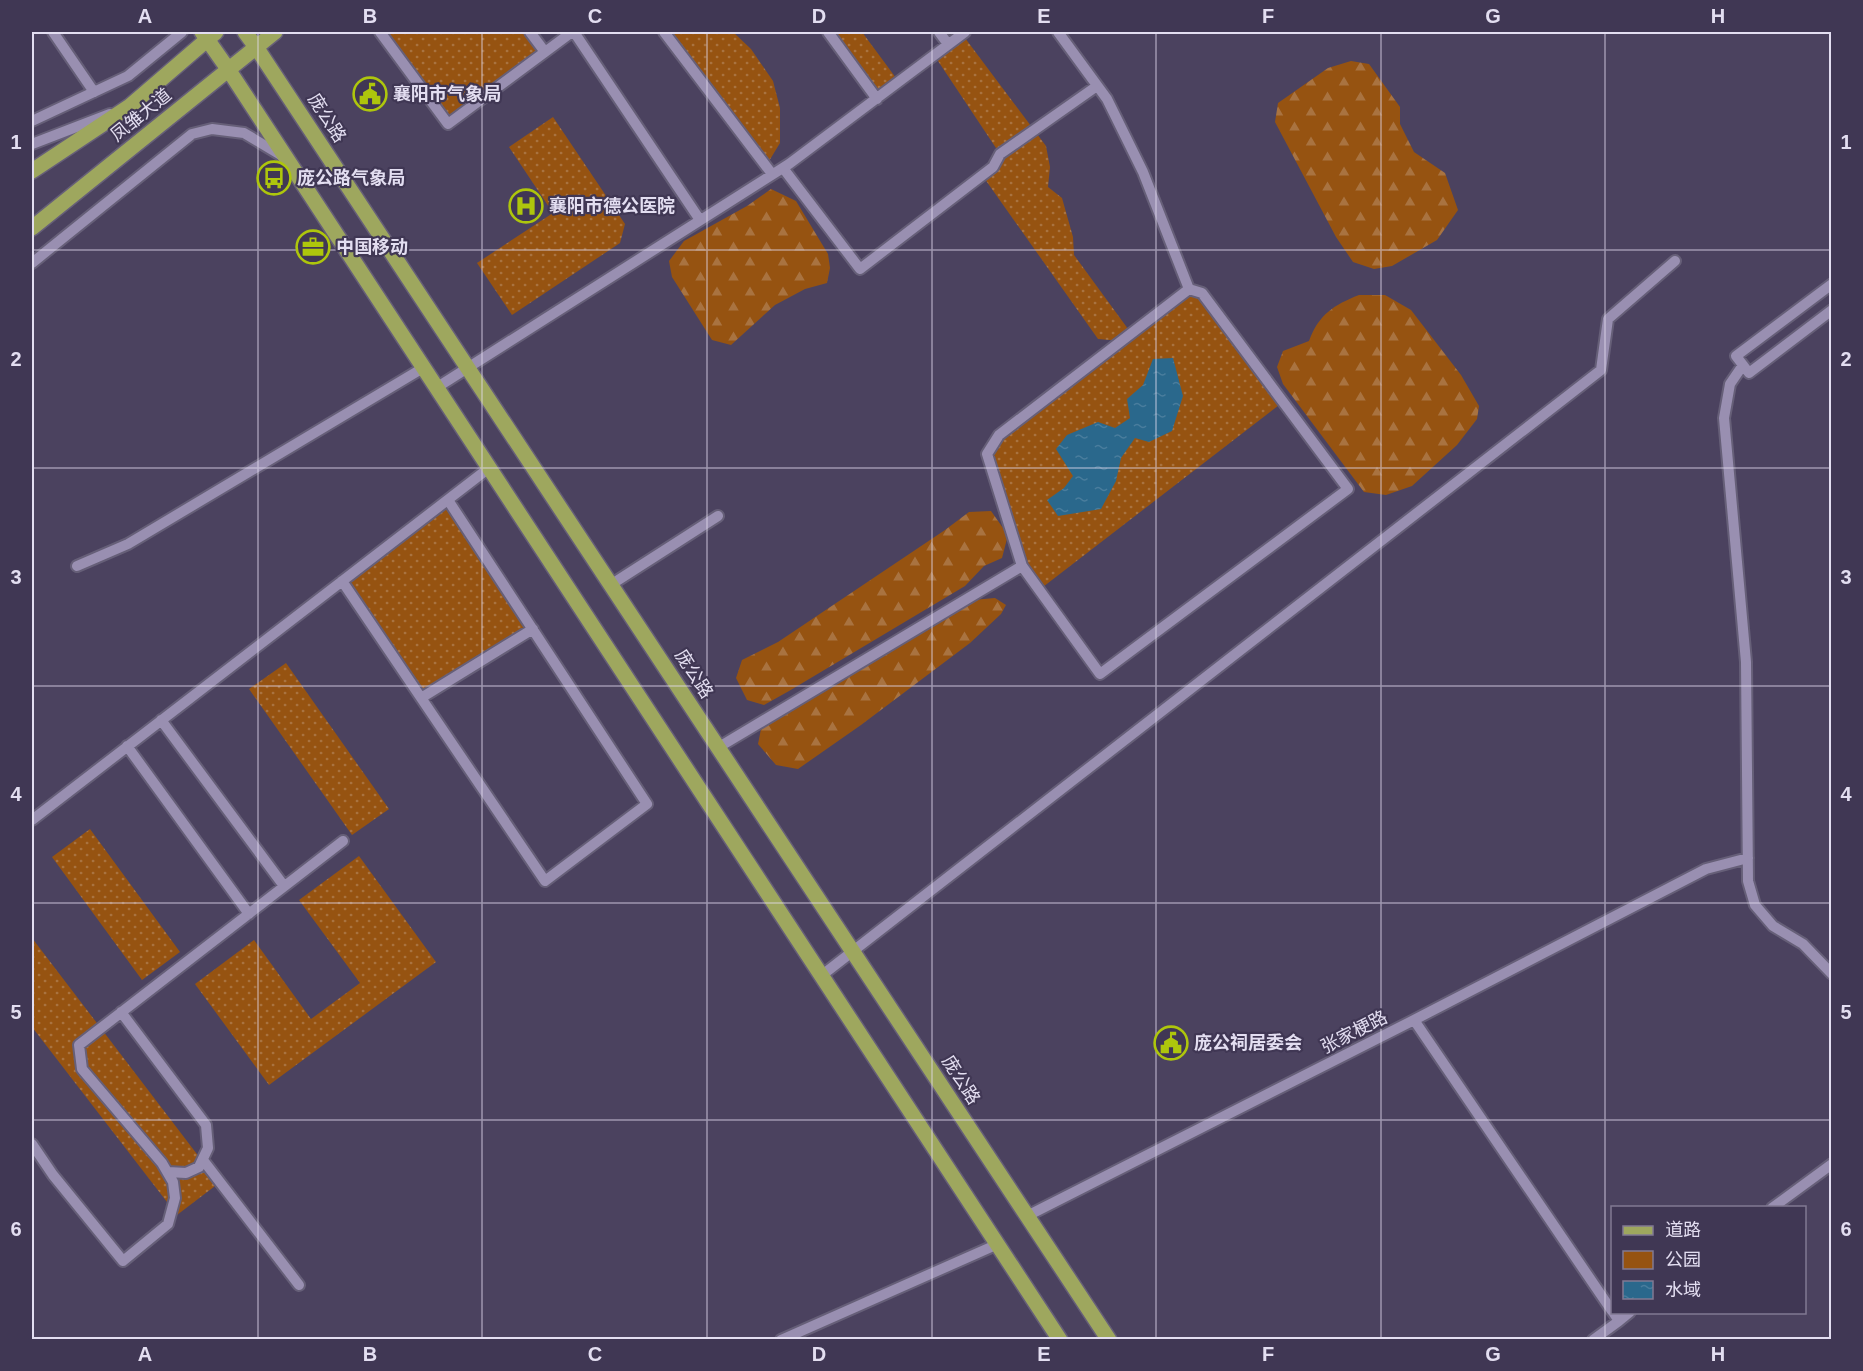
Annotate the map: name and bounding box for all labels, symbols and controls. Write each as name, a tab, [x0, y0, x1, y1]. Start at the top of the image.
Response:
text: A	[138, 5, 152, 27]
text: B	[363, 5, 377, 27]
text: C	[588, 5, 602, 27]
text: D	[812, 5, 826, 27]
text: E	[1037, 5, 1051, 27]
text: F	[1262, 5, 1274, 27]
text: G	[1485, 5, 1501, 27]
text: H	[1711, 5, 1725, 27]
public building icon: 襄阳市气象局	[352, 76, 388, 112]
place label: 襄阳市气象局	[393, 84, 501, 104]
street label: 凤雏大道	[107, 85, 175, 145]
street label: 庞公路	[304, 90, 350, 146]
text: 1	[10, 131, 22, 153]
text: 1	[1840, 131, 1852, 153]
bus stop icon: 庞公路气象局	[256, 160, 292, 196]
place label: 庞公路气象局	[297, 168, 405, 188]
hospital icon: 襄阳市德公医院	[508, 188, 544, 224]
place label: 襄阳市德公医院	[549, 196, 675, 216]
office icon: 中国移动	[295, 229, 331, 265]
place label: 中国移动	[336, 237, 408, 257]
text: 2	[10, 348, 22, 370]
text: 2	[1840, 348, 1852, 370]
text: 3	[10, 566, 22, 588]
text: 3	[1840, 566, 1852, 588]
street label: 庞公路	[671, 646, 717, 702]
text: 4	[10, 783, 22, 805]
text: 4	[1840, 783, 1852, 805]
text: 5	[10, 1001, 22, 1023]
text: 5	[1840, 1001, 1852, 1023]
street label: 张家梗路	[1317, 1007, 1391, 1057]
public building icon: 庞公祠居委会	[1153, 1025, 1189, 1061]
place label: 庞公祠居委会	[1194, 1033, 1302, 1053]
street label: 庞公路	[938, 1052, 984, 1108]
legend	[1611, 1206, 1806, 1314]
text: 6	[10, 1218, 22, 1240]
text: 6	[1840, 1218, 1852, 1240]
text: 道路	[1665, 1220, 1701, 1240]
text: 公园	[1665, 1250, 1701, 1270]
text: 水域	[1665, 1280, 1701, 1300]
text: A	[138, 1343, 152, 1365]
text: B	[363, 1343, 377, 1365]
text: C	[588, 1343, 602, 1365]
text: D	[812, 1343, 826, 1365]
text: E	[1037, 1343, 1051, 1365]
text: F	[1262, 1343, 1274, 1365]
text: G	[1485, 1343, 1501, 1365]
text: H	[1711, 1343, 1725, 1365]

